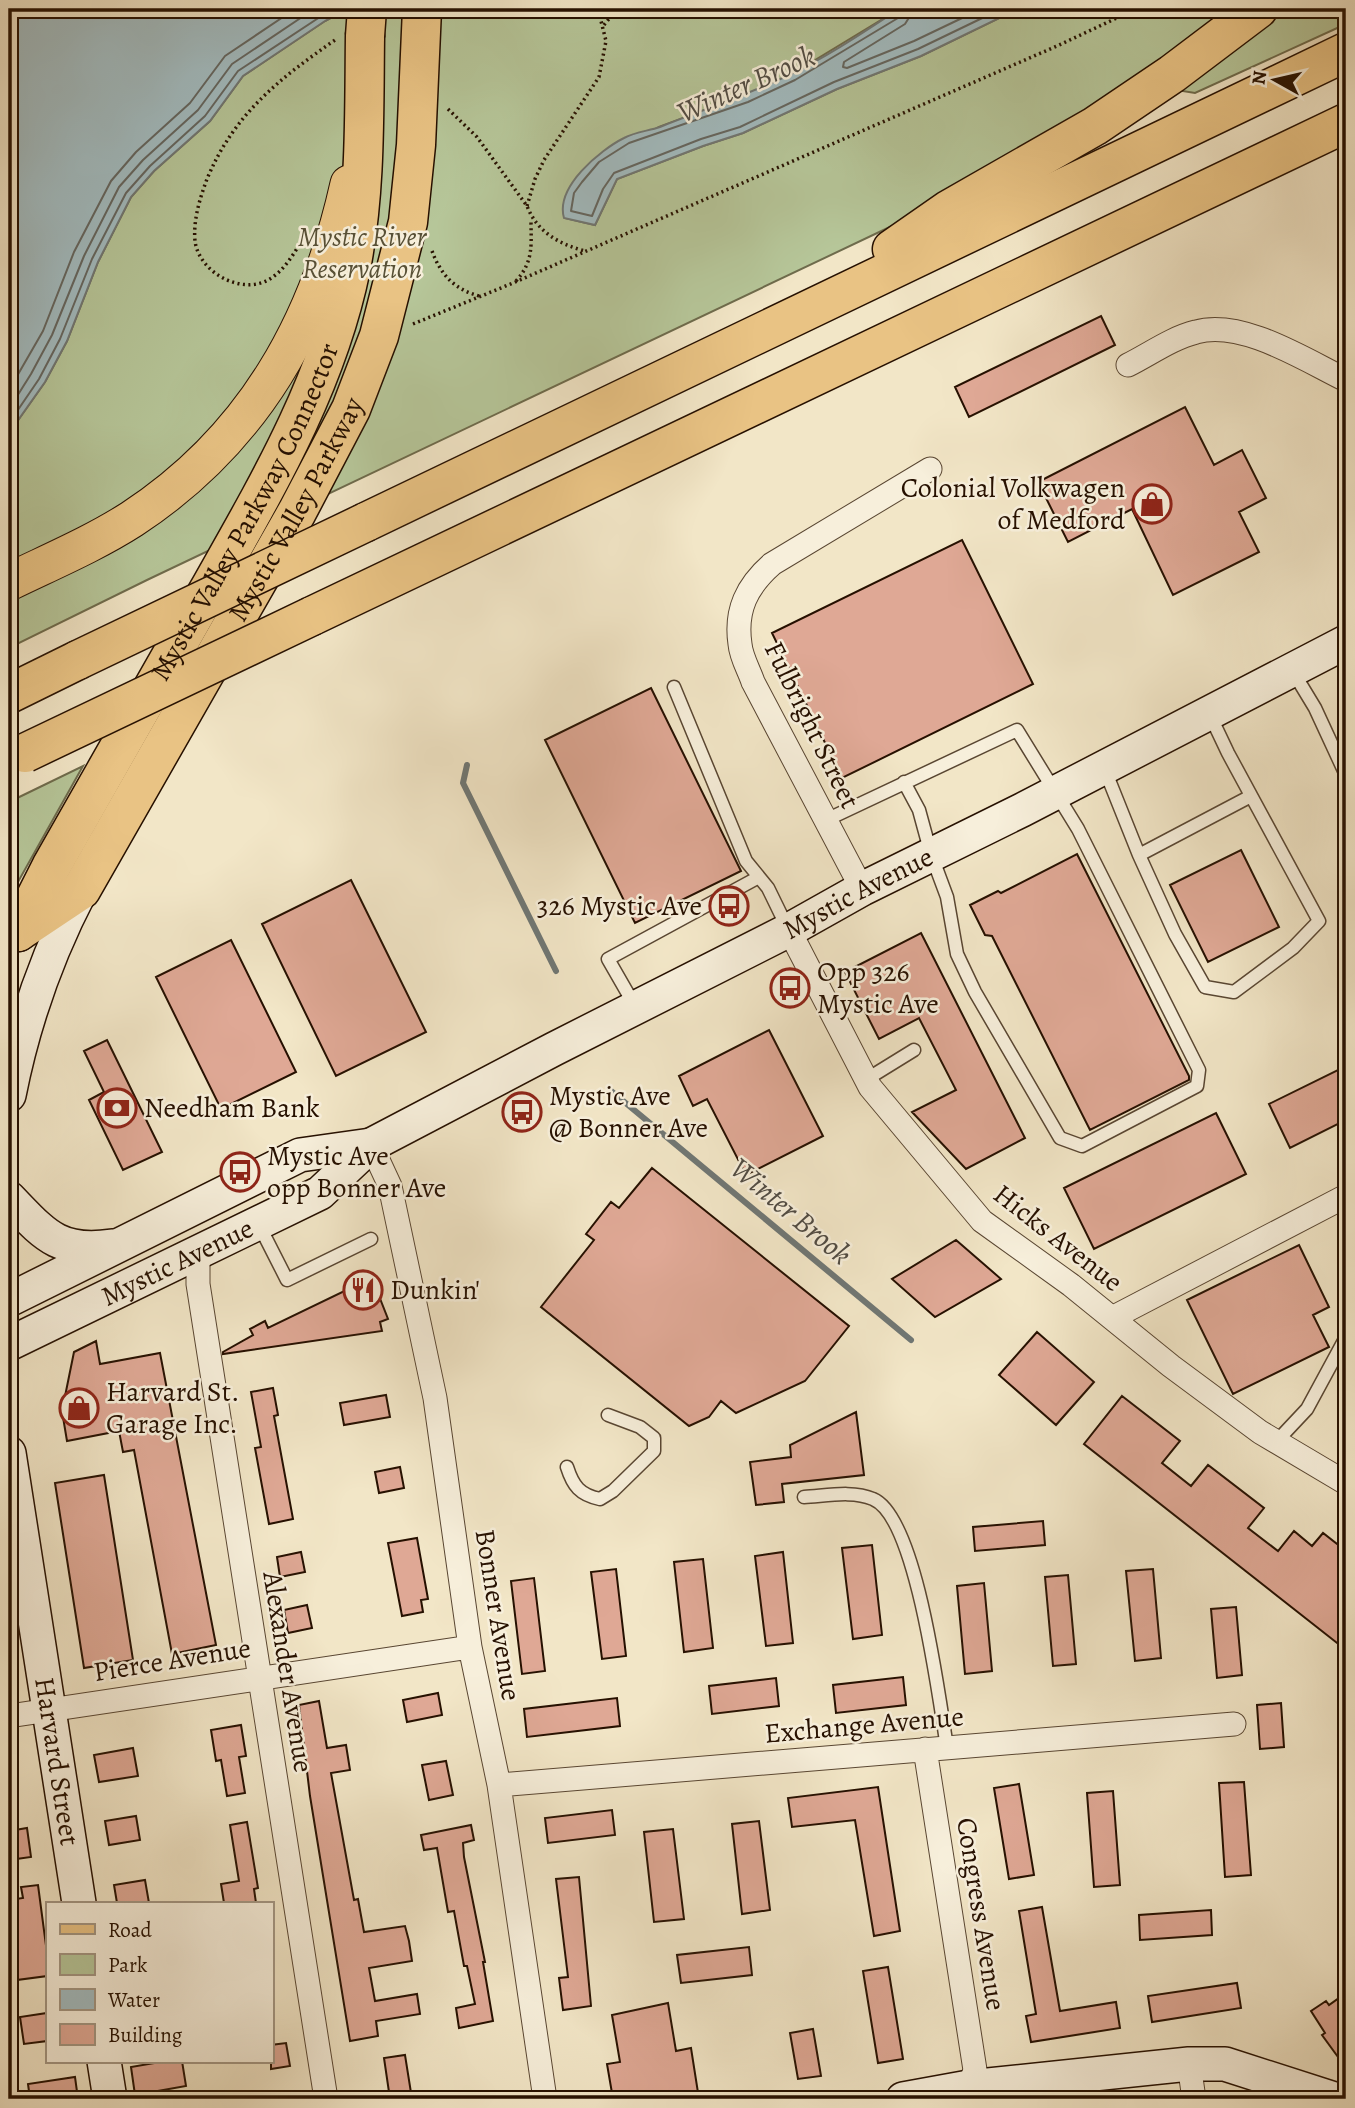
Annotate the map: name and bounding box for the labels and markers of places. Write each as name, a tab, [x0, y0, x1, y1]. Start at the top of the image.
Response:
place label: Colonial Volkwagen of Medford	[901, 469, 1126, 539]
shop icon: Colonial Volkwagen of Medford	[1131, 483, 1173, 525]
bus stop icon: 326 Mystic Ave	[708, 885, 750, 927]
place label: 326 Mystic Ave	[537, 887, 702, 925]
place label: Opp 326 Mystic Ave	[817, 953, 939, 1023]
bus stop icon: Opp 326 Mystic Ave	[769, 967, 811, 1009]
place label: Mystic Ave @ Bonner Ave	[549, 1077, 708, 1147]
bank icon: Needham Bank	[96, 1087, 138, 1129]
place label: Needham Bank	[144, 1089, 320, 1127]
bus stop icon: Mystic Ave @ Bonner Ave	[501, 1091, 543, 1133]
place label: Mystic Ave opp Bonner Ave	[267, 1137, 446, 1207]
bus stop icon: Mystic Ave opp Bonner Ave	[219, 1151, 261, 1193]
restaurant icon: Dunkin'	[342, 1269, 384, 1311]
place label: Dunkin'	[390, 1271, 480, 1309]
place label: Harvard St. Garage Inc.	[106, 1373, 239, 1443]
shop icon: Harvard St. Garage Inc.	[58, 1387, 100, 1429]

